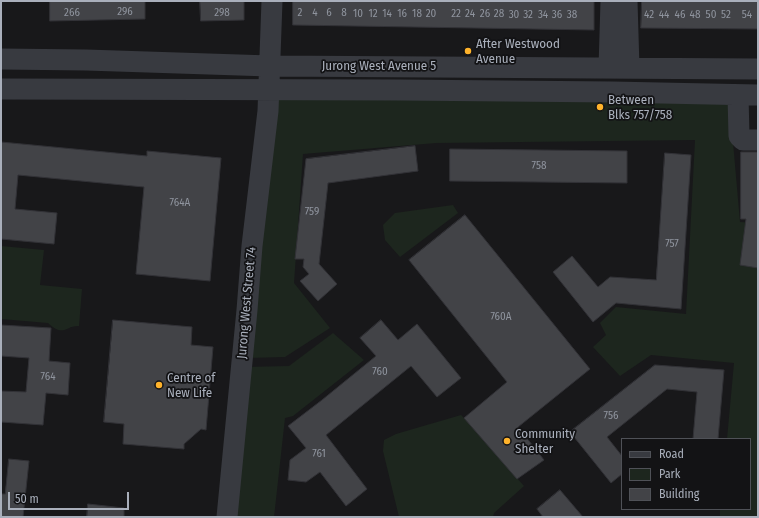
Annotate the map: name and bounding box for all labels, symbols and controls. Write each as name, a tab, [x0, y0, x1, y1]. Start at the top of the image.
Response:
house number: 296	[117, 5, 133, 19]
house number: 266	[64, 6, 80, 20]
house number: 298	[214, 6, 230, 20]
house number: 2	[298, 6, 302, 20]
house number: 4	[312, 6, 318, 20]
house number: 6	[326, 6, 332, 20]
house number: 8	[341, 6, 347, 20]
house number: 10	[353, 7, 363, 21]
house number: 12	[368, 7, 378, 21]
house number: 14	[382, 7, 392, 21]
house number: 16	[397, 7, 407, 21]
house number: 18	[412, 7, 422, 21]
house number: 20	[426, 7, 436, 21]
house number: 22	[451, 7, 461, 21]
house number: 24	[465, 7, 475, 21]
house number: 26	[480, 7, 490, 21]
house number: 28	[494, 7, 504, 21]
house number: 30	[509, 8, 519, 22]
house number: 32	[523, 8, 533, 22]
house number: 34	[538, 8, 548, 22]
house number: 36	[552, 8, 562, 22]
house number: 38	[567, 8, 577, 22]
house number: 42	[644, 8, 654, 22]
house number: 44	[659, 8, 669, 22]
house number: 46	[675, 8, 685, 22]
house number: 48	[690, 8, 700, 22]
house number: 50	[706, 8, 716, 22]
house number: 52	[721, 8, 731, 22]
house number: 54	[742, 8, 752, 22]
place label: After Westwood Avenue	[476, 36, 560, 67]
marker: After Westwood Avenue	[463, 46, 473, 56]
street label: Jurong West Avenue 5	[322, 58, 436, 74]
place label: Between Blks 757/758	[608, 92, 672, 123]
marker: Between Blks 757/758	[595, 102, 605, 112]
house number: 758	[532, 159, 546, 173]
house number: 764A	[170, 196, 190, 210]
house number: 759	[305, 205, 319, 219]
house number: 757	[665, 237, 679, 251]
street label: Jurong West Street 74	[234, 246, 260, 360]
house number: 760A	[490, 310, 512, 324]
house number: 760	[372, 365, 388, 379]
house number: 764	[41, 370, 55, 384]
place label: Centre of New Life	[167, 370, 215, 401]
marker: Centre of New Life	[154, 380, 164, 390]
house number: 756	[604, 409, 618, 423]
place label: Community Shelter	[515, 426, 575, 457]
marker: Community Shelter	[502, 436, 512, 446]
legend	[621, 438, 751, 510]
house number: 761	[312, 447, 326, 461]
text: Road	[659, 447, 684, 461]
text: Park	[659, 467, 680, 481]
scale bar	[10, 484, 131, 510]
text: Building	[659, 487, 699, 501]
text: 50 m	[15, 492, 39, 506]

